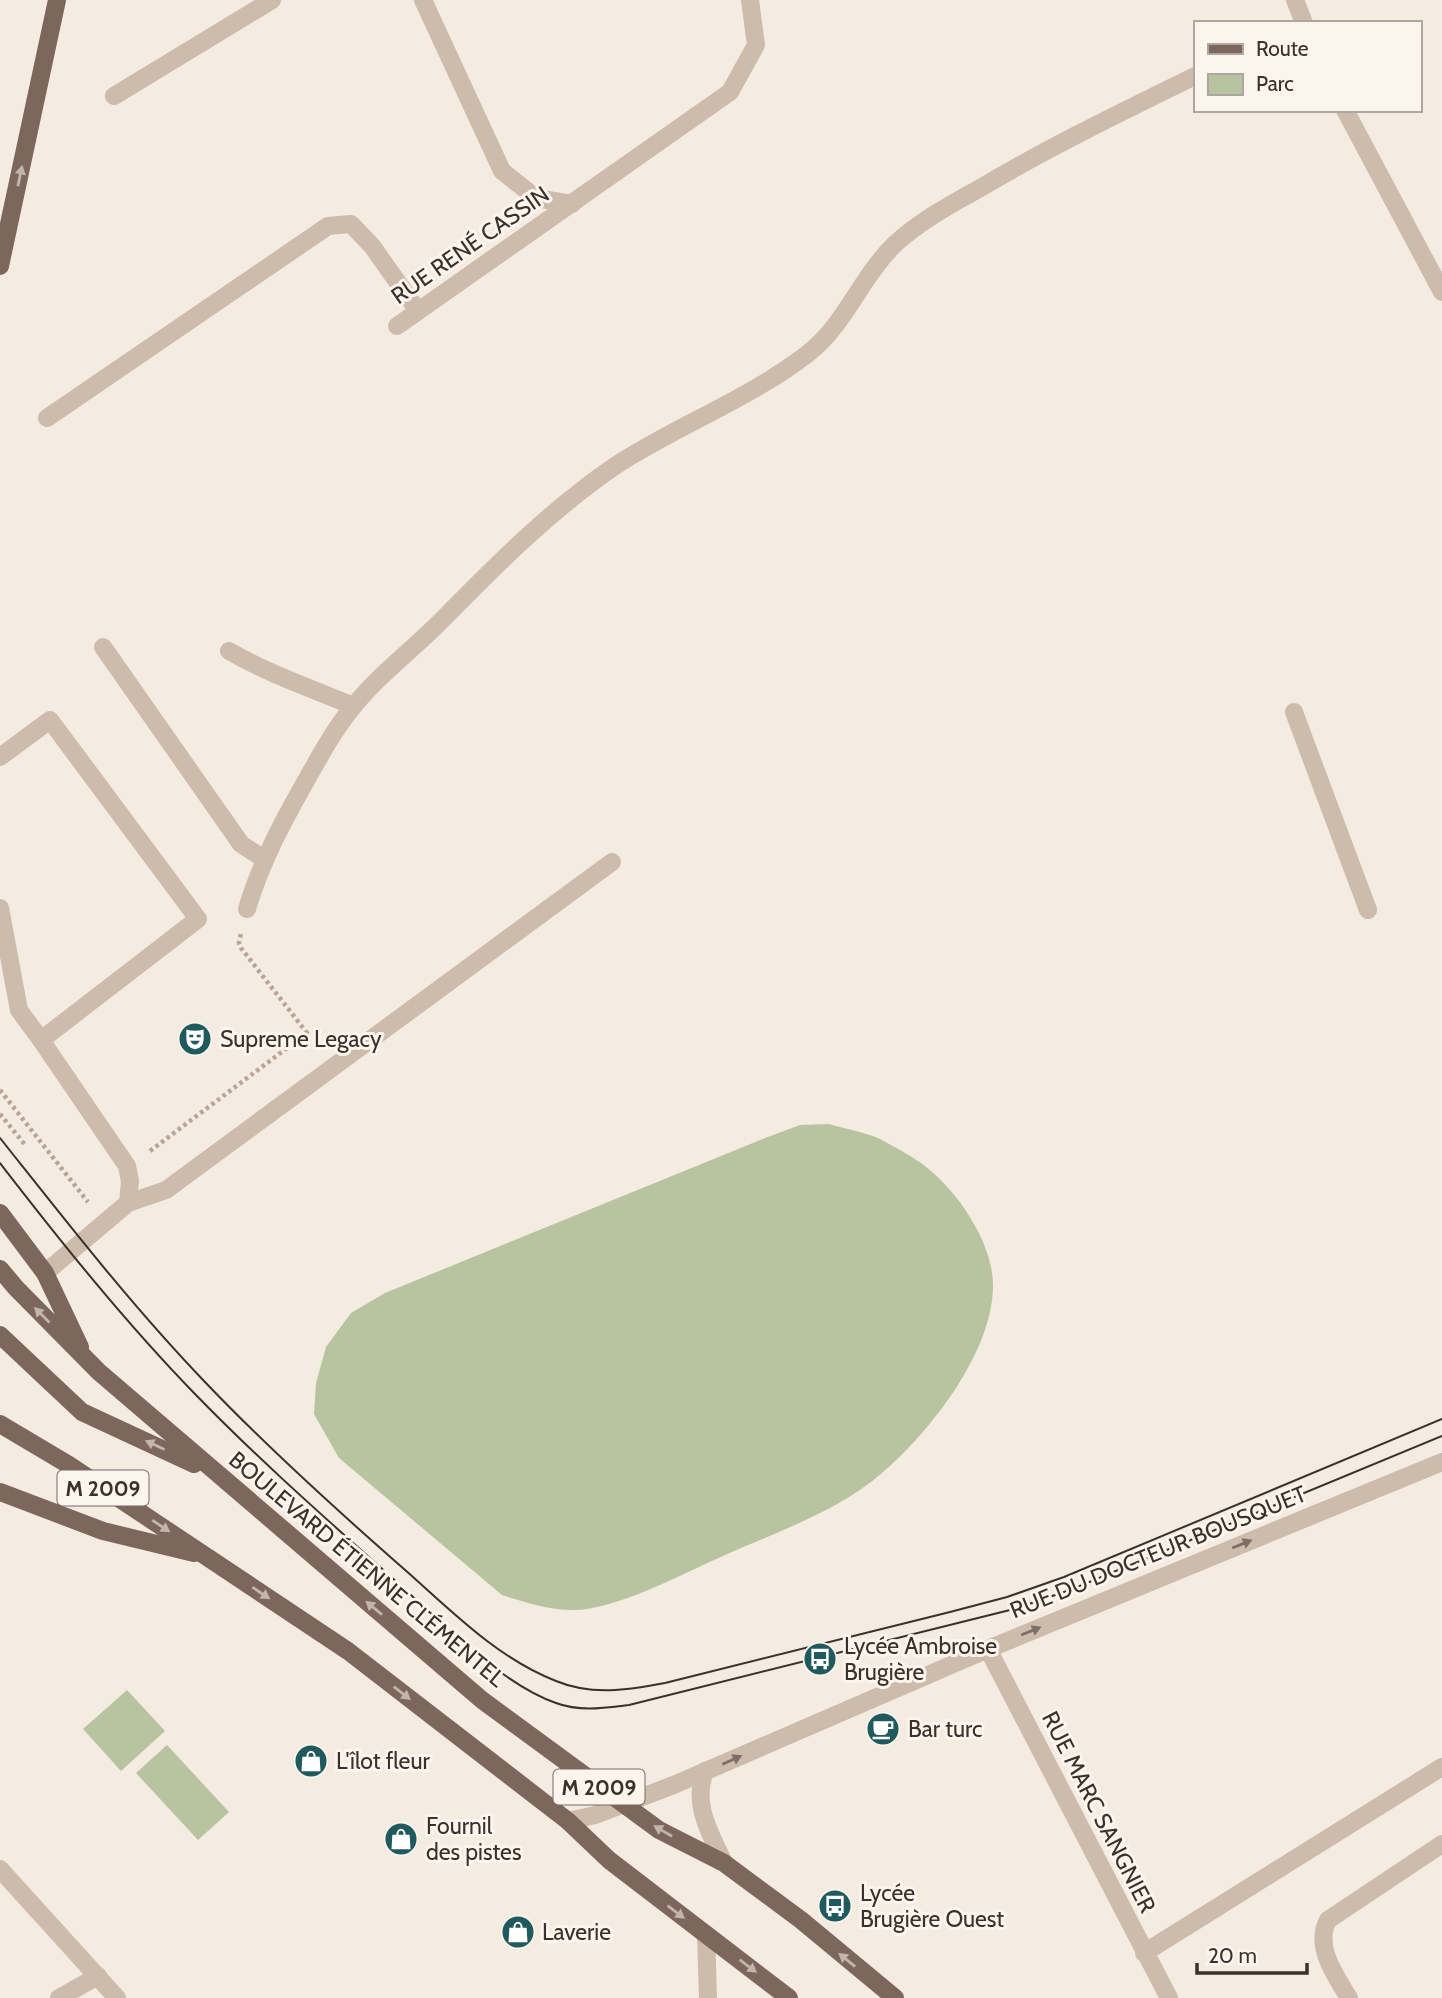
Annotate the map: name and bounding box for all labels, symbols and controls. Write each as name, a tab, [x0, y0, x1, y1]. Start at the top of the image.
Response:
legend	[1194, 21, 1421, 112]
text: Route	[1256, 36, 1309, 61]
text: Parc	[1256, 71, 1294, 96]
one-way arrow	[14, 165, 25, 187]
street label: RUE RENÉ CASSIN	[385, 179, 554, 310]
theatre icon: Supreme Legacy	[176, 1020, 214, 1058]
place label: Supreme Legacy	[220, 1025, 382, 1053]
one-way arrow	[35, 1307, 51, 1324]
one-way arrow	[145, 1440, 165, 1451]
street label: BOULEVARD ÉTIENNE CLÉMENTEL	[223, 1445, 512, 1693]
road number: M 2009	[57, 1470, 148, 1506]
street label: RUE DU DOCTEUR BOUSQUET	[1006, 1480, 1310, 1624]
one-way arrow	[152, 1519, 170, 1533]
one-way arrow	[1231, 1539, 1252, 1550]
one-way arrow	[252, 1586, 271, 1599]
one-way arrow	[365, 1601, 382, 1616]
one-way arrow	[1021, 1625, 1042, 1636]
place label: Lycée Ambroise Brugière	[844, 1632, 997, 1686]
bus stop icon: Lycée Ambroise Brugière	[801, 1640, 839, 1678]
one-way arrow	[393, 1685, 411, 1699]
street label: RUE MARC SANGNIER	[1036, 1707, 1162, 1918]
cafe icon: Bar turc	[864, 1710, 902, 1748]
place label: Bar turc	[908, 1715, 982, 1743]
shop icon: L'îlot fleur	[292, 1742, 330, 1780]
place label: L'îlot fleur	[336, 1747, 430, 1775]
one-way arrow	[722, 1754, 743, 1765]
road number: M 2009	[554, 1770, 644, 1804]
place label: Fournil des pistes	[426, 1812, 521, 1866]
shop icon: Fournil des pistes	[382, 1820, 420, 1858]
one-way arrow	[654, 1825, 673, 1837]
place label: Lycée Brugière Ouest	[860, 1879, 1004, 1933]
bus stop icon: Lycée Brugière Ouest	[816, 1887, 854, 1925]
one-way arrow	[667, 1904, 685, 1919]
shop icon: Laverie	[499, 1913, 537, 1951]
place label: Laverie	[542, 1918, 611, 1946]
scale bar	[1197, 1932, 1307, 1976]
text: 20 m	[1208, 1943, 1257, 1968]
one-way arrow	[839, 1952, 857, 1967]
one-way arrow	[738, 1959, 756, 1974]

